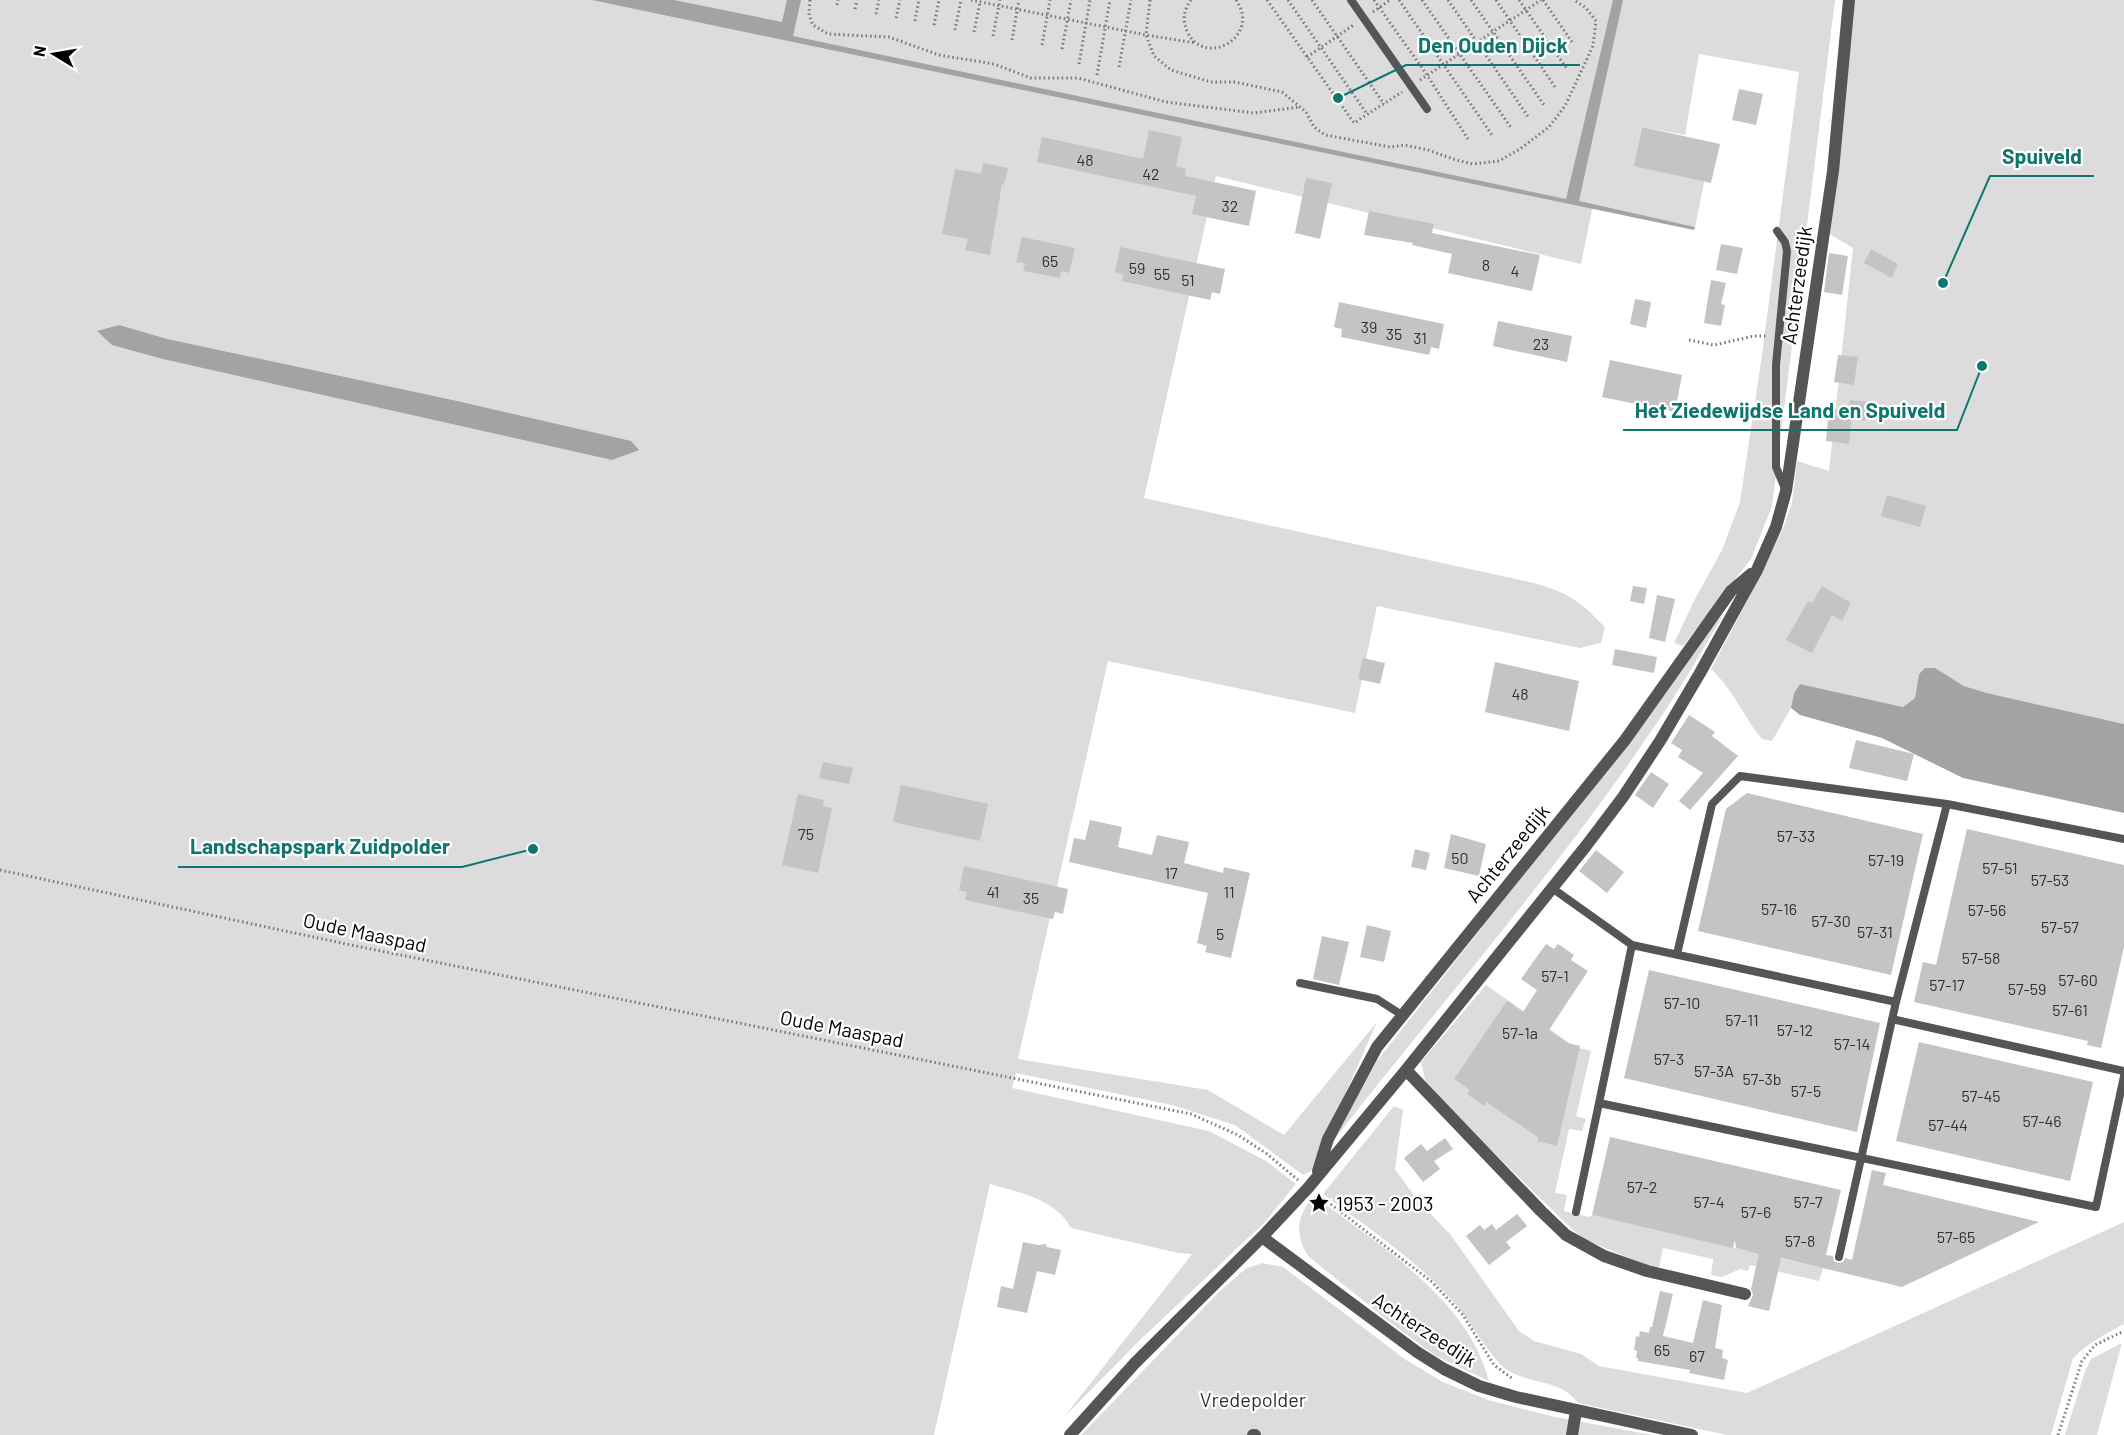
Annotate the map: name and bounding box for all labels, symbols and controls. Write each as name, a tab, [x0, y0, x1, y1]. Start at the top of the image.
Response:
north arrow	[24, 24, 84, 84]
callout: Den Ouden Dijck	[1406, 26, 1580, 65]
text: Den Ouden Dijck	[1418, 32, 1568, 57]
text: N	[28, 44, 49, 58]
callout: Spuiveld	[1990, 137, 2094, 176]
text: Spuiveld	[2002, 143, 2082, 168]
house number: 48	[1076, 150, 1094, 169]
house number: 42	[1142, 164, 1160, 183]
house number: 32	[1222, 196, 1238, 215]
street label: Achterzeedijk	[1776, 224, 1816, 346]
house number: 65	[1042, 251, 1058, 270]
house number: 8	[1482, 255, 1490, 274]
house number: 59	[1129, 258, 1145, 277]
house number: 4	[1511, 261, 1519, 280]
house number: 55	[1154, 264, 1170, 283]
house number: 51	[1181, 270, 1195, 289]
house number: 39	[1361, 317, 1377, 336]
house number: 35	[1386, 324, 1402, 343]
house number: 31	[1413, 328, 1427, 347]
house number: 23	[1533, 334, 1549, 353]
callout: Het Ziedewijdse Land en Spuiveld	[1623, 391, 1957, 430]
text: Het Ziedewijdse Land en Spuiveld	[1635, 397, 1945, 422]
house number: 48	[1511, 684, 1529, 703]
street label: Achterzeedijk	[1460, 799, 1554, 907]
house number: 75	[798, 824, 814, 843]
house number: 57-33	[1777, 826, 1815, 845]
callout: Landschapspark Zuidpolder	[178, 828, 462, 867]
text: Landschapspark Zuidpolder	[190, 833, 450, 858]
house number: 50	[1451, 848, 1469, 867]
house number: 57-19	[1868, 850, 1904, 869]
house number: 57-51	[1982, 858, 2018, 877]
house number: 17	[1164, 863, 1178, 882]
house number: 57-53	[2031, 870, 2069, 889]
house number: 41	[987, 882, 999, 901]
house number: 11	[1223, 882, 1235, 901]
house number: 35	[1023, 888, 1039, 907]
house number: 57-16	[1761, 899, 1797, 918]
house number: 57-56	[1968, 900, 2006, 919]
street label: Oude Maaspad	[301, 907, 429, 957]
house number: 57-30	[1811, 911, 1851, 930]
house number: 57-57	[2041, 917, 2079, 936]
house number: 57-31	[1857, 922, 1893, 941]
house number: 5	[1216, 924, 1224, 943]
house number: 57-58	[1962, 948, 2000, 967]
house number: 57-1	[1541, 966, 1569, 985]
house number: 57-60	[2058, 970, 2098, 989]
house number: 57-17	[1929, 975, 1965, 994]
house number: 57-59	[2008, 979, 2046, 998]
house number: 57-10	[1664, 993, 1700, 1012]
house number: 57-61	[2052, 1000, 2088, 1019]
street label: Oude Maaspad	[778, 1004, 906, 1052]
house number: 57-11	[1725, 1010, 1759, 1029]
house number: 57-12	[1777, 1020, 1813, 1039]
house number: 57-1a	[1502, 1023, 1538, 1042]
house number: 57-14	[1834, 1034, 1870, 1053]
house number: 57-3	[1654, 1049, 1684, 1068]
house number: 57-3A	[1694, 1061, 1734, 1080]
house number: 57-3b	[1742, 1069, 1782, 1088]
house number: 57-5	[1791, 1081, 1821, 1100]
house number: 57-45	[1961, 1086, 2001, 1105]
house number: 57-46	[2022, 1111, 2062, 1130]
house number: 57-44	[1928, 1115, 1968, 1134]
house number: 57-2	[1627, 1177, 1657, 1196]
place icon: 1953 - 2003	[1307, 1191, 1331, 1215]
place label: 1953 - 2003	[1336, 1191, 1434, 1215]
house number: 57-4	[1694, 1192, 1724, 1211]
house number: 57-7	[1793, 1192, 1823, 1211]
house number: 57-6	[1741, 1202, 1771, 1221]
house number: 57-65	[1937, 1227, 1975, 1246]
house number: 57-8	[1785, 1231, 1815, 1250]
street label: Achterzeedijk	[1368, 1286, 1482, 1372]
house number: 65	[1654, 1340, 1670, 1359]
house number: 67	[1689, 1346, 1705, 1365]
park label: Vredepolder	[1200, 1387, 1306, 1411]

